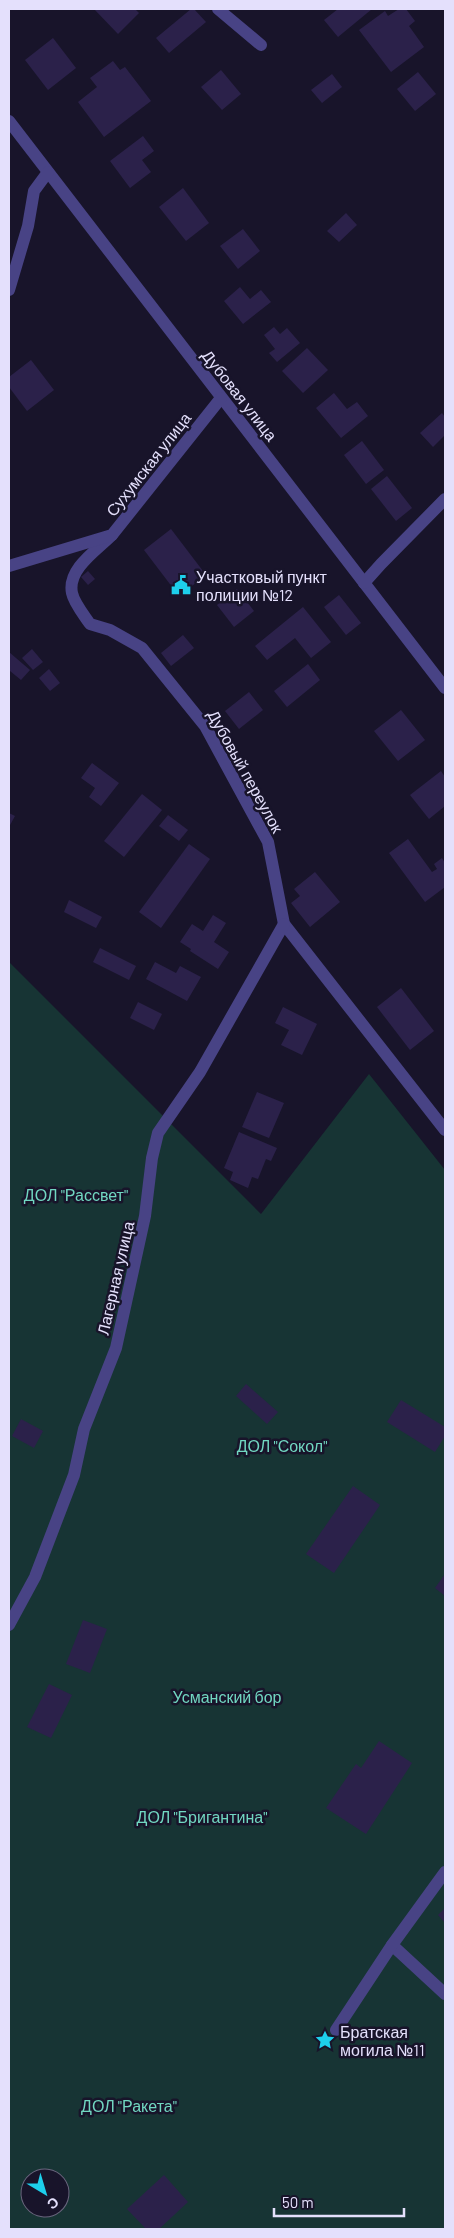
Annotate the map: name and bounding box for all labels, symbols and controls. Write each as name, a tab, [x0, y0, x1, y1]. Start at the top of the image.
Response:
street label: Дубовая улица	[198, 346, 282, 444]
street label: Сухумская улица	[102, 408, 194, 520]
place label: Участковый пункт полиции №12	[196, 567, 328, 604]
public building icon: Участковый пункт полиции №12	[170, 574, 192, 596]
street label: Дубовый переулок	[204, 706, 288, 837]
park label: ДОЛ "Рассвет"	[24, 1185, 128, 1204]
street label: Лагерная улица	[93, 1219, 137, 1337]
park label: ДОЛ "Сокол"	[237, 1436, 327, 1455]
park label: Усманский бор	[173, 1687, 282, 1706]
park label: ДОЛ "Бригантина"	[137, 1807, 267, 1826]
place label: Братская могила №11	[340, 2022, 425, 2059]
place icon: Братская могила №11	[314, 2029, 336, 2051]
park label: ДОЛ "Ракета"	[81, 2096, 177, 2115]
north arrow	[20, 2168, 70, 2218]
scale bar	[274, 2186, 404, 2218]
text: 50 m	[282, 2193, 314, 2211]
text: С	[44, 2194, 63, 2213]

